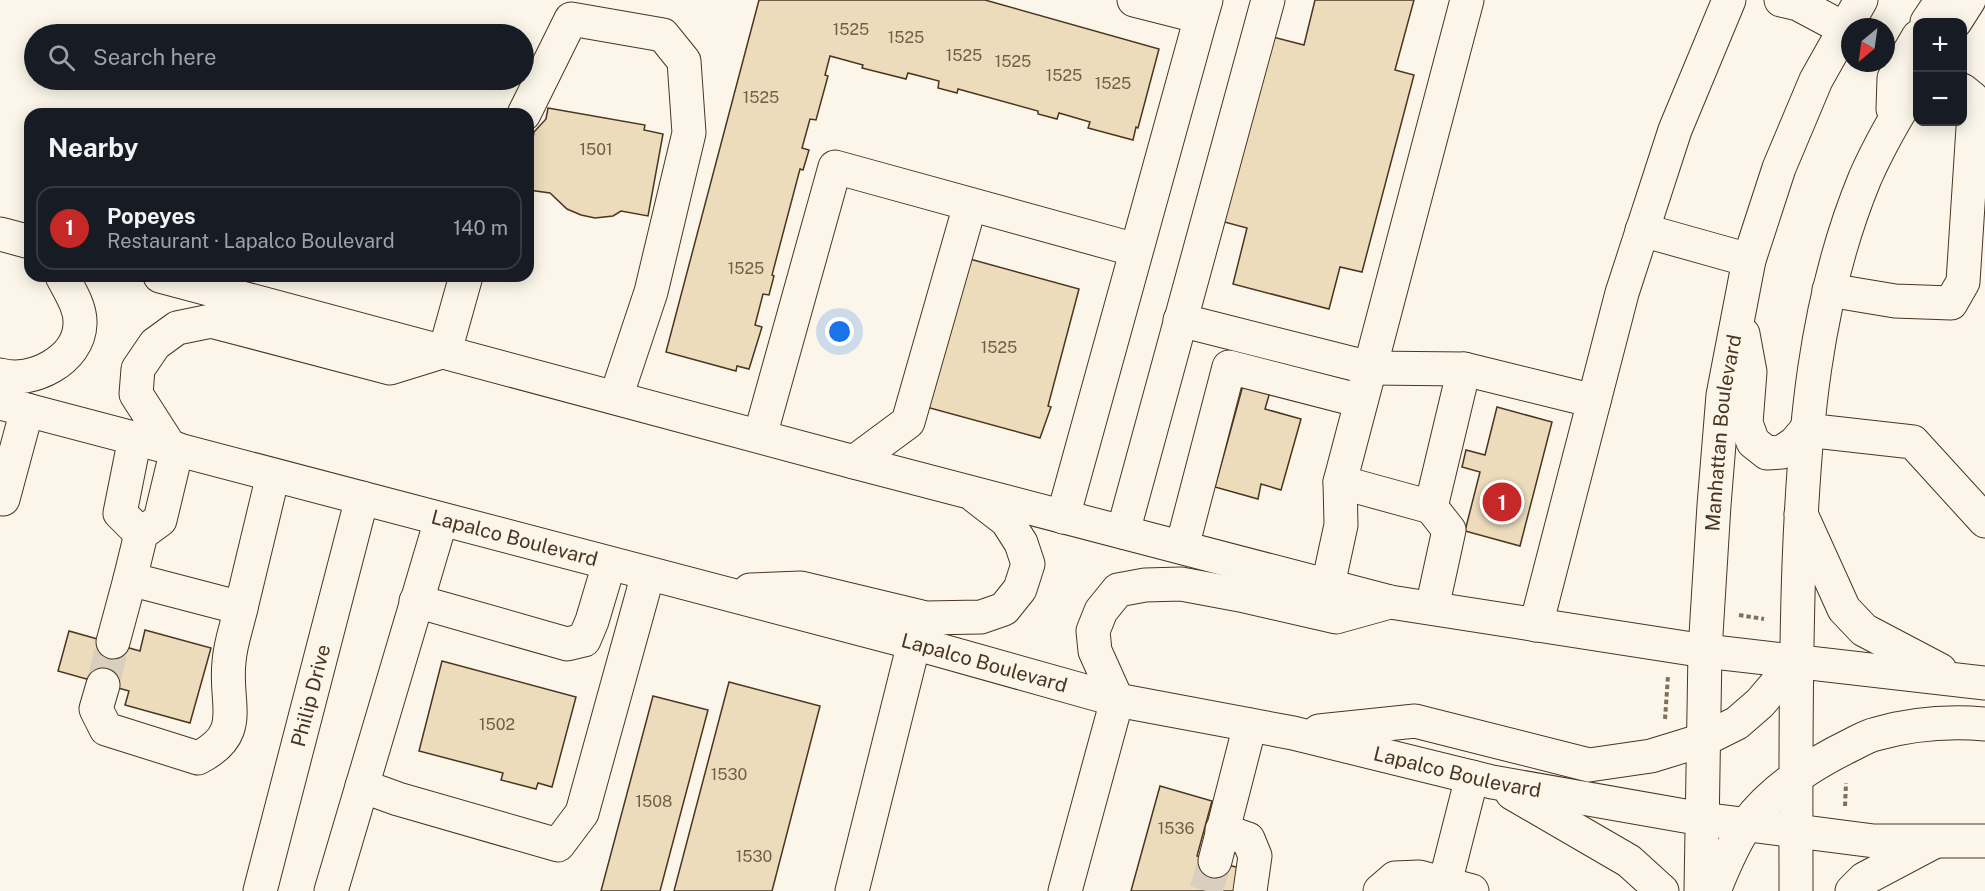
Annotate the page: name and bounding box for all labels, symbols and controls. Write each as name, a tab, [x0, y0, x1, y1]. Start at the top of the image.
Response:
north arrow	[1841, 18, 1895, 72]
map controls	[1913, 18, 1967, 126]
button: +	[1913, 18, 1967, 72]
house number: 1525	[833, 20, 869, 39]
search box	[24, 24, 534, 90]
house number: 1525	[888, 28, 924, 47]
icon: search	[45, 41, 78, 74]
text: Search here	[93, 44, 217, 70]
house number: 1525	[946, 46, 982, 65]
house number: 1525	[995, 52, 1031, 71]
house number: 1525	[1046, 66, 1082, 85]
button: −	[1913, 72, 1967, 126]
house number: 1525	[1095, 74, 1131, 93]
house number: 1525	[743, 88, 779, 107]
text: Nearby	[48, 132, 138, 163]
house number: 1501	[579, 140, 613, 159]
text: Popeyes	[107, 203, 196, 229]
text: 1	[65, 216, 74, 240]
text: 140 m	[453, 216, 508, 240]
text: Restaurant · Lapalco Boulevard	[107, 229, 395, 253]
house number: 1525	[728, 259, 764, 278]
your location	[825, 317, 854, 346]
street label: Manhattan Boulevard	[1700, 332, 1746, 532]
house number: 1525	[981, 338, 1017, 357]
pin: 1	[1482, 480, 1522, 524]
street label: Lapalco Boulevard	[429, 505, 600, 571]
street label: Lapalco Boulevard	[899, 628, 1070, 697]
street label: Philip Drive	[286, 642, 336, 749]
house number: 1502	[479, 715, 515, 734]
street label: Lapalco Boulevard	[1371, 741, 1543, 802]
house number: 1530	[711, 765, 747, 784]
house number: 1508	[636, 792, 672, 811]
house number: 1536	[1158, 819, 1194, 838]
house number: 1530	[736, 847, 772, 866]

